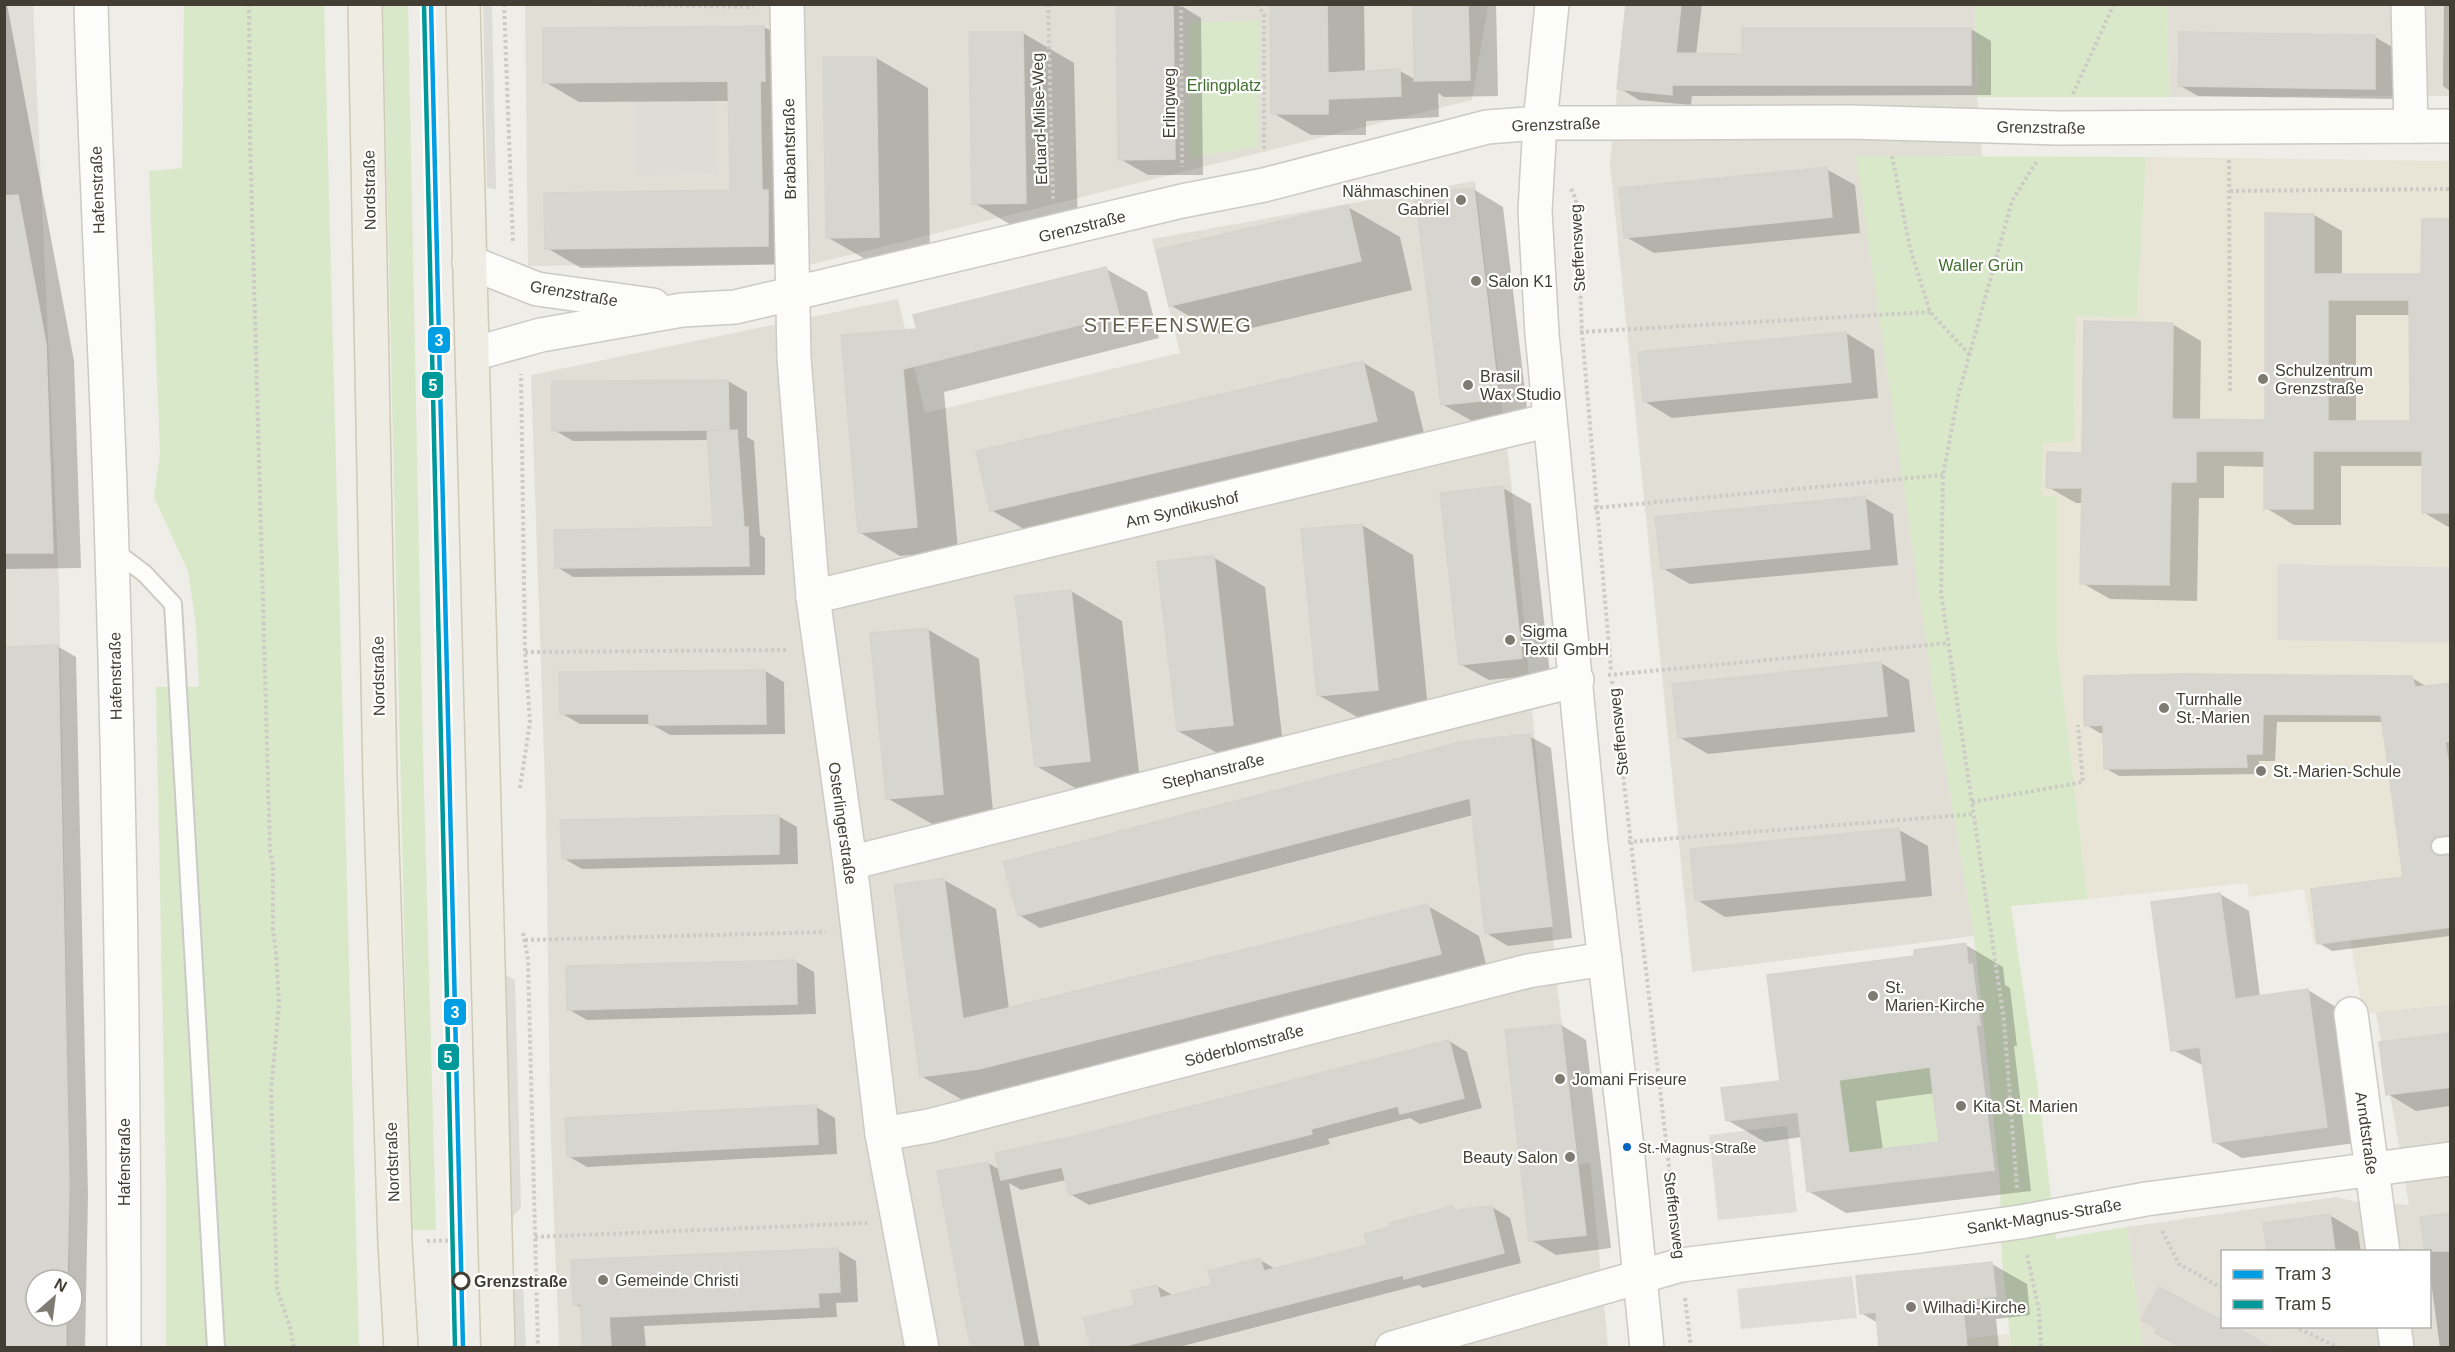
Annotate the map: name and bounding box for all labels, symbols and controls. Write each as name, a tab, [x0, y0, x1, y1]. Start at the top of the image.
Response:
street label: Eduard-Milse-Weg	[1029, 53, 1050, 185]
street label: Erlingweg	[1161, 68, 1178, 138]
park label: Erlingplatz	[1187, 77, 1261, 94]
street label: Brabantstraße	[780, 98, 799, 200]
street label: Grenzstraße	[1511, 114, 1601, 135]
street label: Grenzstraße	[1996, 118, 2086, 137]
street label: Hafenstraße	[87, 146, 108, 234]
street label: Nordstraße	[360, 150, 379, 230]
place label: Nähmaschinen Gabriel	[1342, 183, 1449, 218]
marker: Nähmaschinen Gabriel	[1454, 193, 1468, 207]
street label: Steffensweg	[1567, 204, 1588, 292]
street label: Grenzstraße	[1037, 207, 1127, 245]
park label: Waller Grün	[1939, 257, 2023, 274]
place label: Salon K1	[1488, 273, 1553, 290]
marker: Salon K1	[1469, 274, 1483, 288]
street label: Grenzstraße	[529, 277, 619, 310]
district label: STEFFENSWEG	[1084, 314, 1252, 336]
line badge: 3	[427, 326, 451, 354]
text: 3	[435, 332, 444, 349]
place label: Schulzentrum Grenzstraße	[2275, 362, 2373, 397]
place label: Brasil Wax Studio	[1480, 368, 1561, 403]
line badge: 5	[421, 371, 444, 399]
marker: Schulzentrum Grenzstraße	[2256, 372, 2270, 386]
text: 5	[429, 377, 438, 394]
marker: Brasil Wax Studio	[1461, 378, 1475, 392]
street label: Am Syndikushof	[1124, 488, 1241, 531]
place label: Sigma Textil GmbH	[1522, 623, 1609, 658]
street label: Hafenstraße	[106, 632, 125, 720]
marker: Sigma Textil GmbH	[1503, 633, 1517, 647]
street label: Nordstraße	[369, 636, 388, 716]
street label: Steffensweg	[1605, 687, 1632, 776]
place label: Turnhalle St.-Marien	[2176, 691, 2250, 726]
marker: Turnhalle St.-Marien	[2157, 701, 2171, 715]
street label: Stephanstraße	[1160, 751, 1266, 792]
street label: Osterlingerstraße	[825, 761, 860, 886]
place label: St.-Marien-Schule	[2273, 763, 2401, 780]
marker: St.-Marien-Schule	[2254, 764, 2268, 778]
place label: St. Marien-Kirche	[1885, 979, 1985, 1014]
marker: St. Marien-Kirche	[1866, 989, 1880, 1003]
line badge: 3	[443, 998, 467, 1026]
text: 3	[451, 1004, 460, 1021]
street label: Söderblomstraße	[1183, 1021, 1306, 1070]
line badge: 5	[437, 1043, 460, 1071]
text: 5	[444, 1049, 453, 1066]
place label: Jomani Friseure	[1572, 1071, 1687, 1088]
marker: Jomani Friseure	[1553, 1072, 1567, 1086]
street label: Arndtstraße	[2352, 1090, 2381, 1176]
place label: Kita St. Marien	[1973, 1098, 2078, 1115]
marker: Kita St. Marien	[1954, 1099, 1968, 1113]
street label: Hafenstraße	[116, 1118, 133, 1206]
street label: Nordstraße	[383, 1122, 402, 1202]
place label: St.-Magnus-Straße	[1638, 1140, 1756, 1156]
marker: St.-Magnus-Straße	[1621, 1141, 1633, 1153]
place label: Beauty Salon	[1463, 1149, 1558, 1166]
marker: Beauty Salon	[1563, 1150, 1577, 1164]
street label: Steffensweg	[1661, 1170, 1688, 1260]
street label: Sankt-Magnus-Straße	[1965, 1196, 2123, 1237]
legend	[2221, 1250, 2431, 1328]
text: Tram 3	[2275, 1264, 2331, 1284]
north arrow	[24, 1268, 84, 1328]
marker: Grenzstraße	[452, 1272, 470, 1290]
place label: Gemeinde Christi	[615, 1272, 739, 1289]
place label: Grenzstraße	[474, 1273, 567, 1290]
marker: Gemeinde Christi	[596, 1273, 610, 1287]
text: N	[52, 1275, 70, 1295]
text: Tram 5	[2275, 1294, 2331, 1314]
place label: Wilhadi-Kirche	[1923, 1299, 2026, 1316]
marker: Wilhadi-Kirche	[1904, 1300, 1918, 1314]

